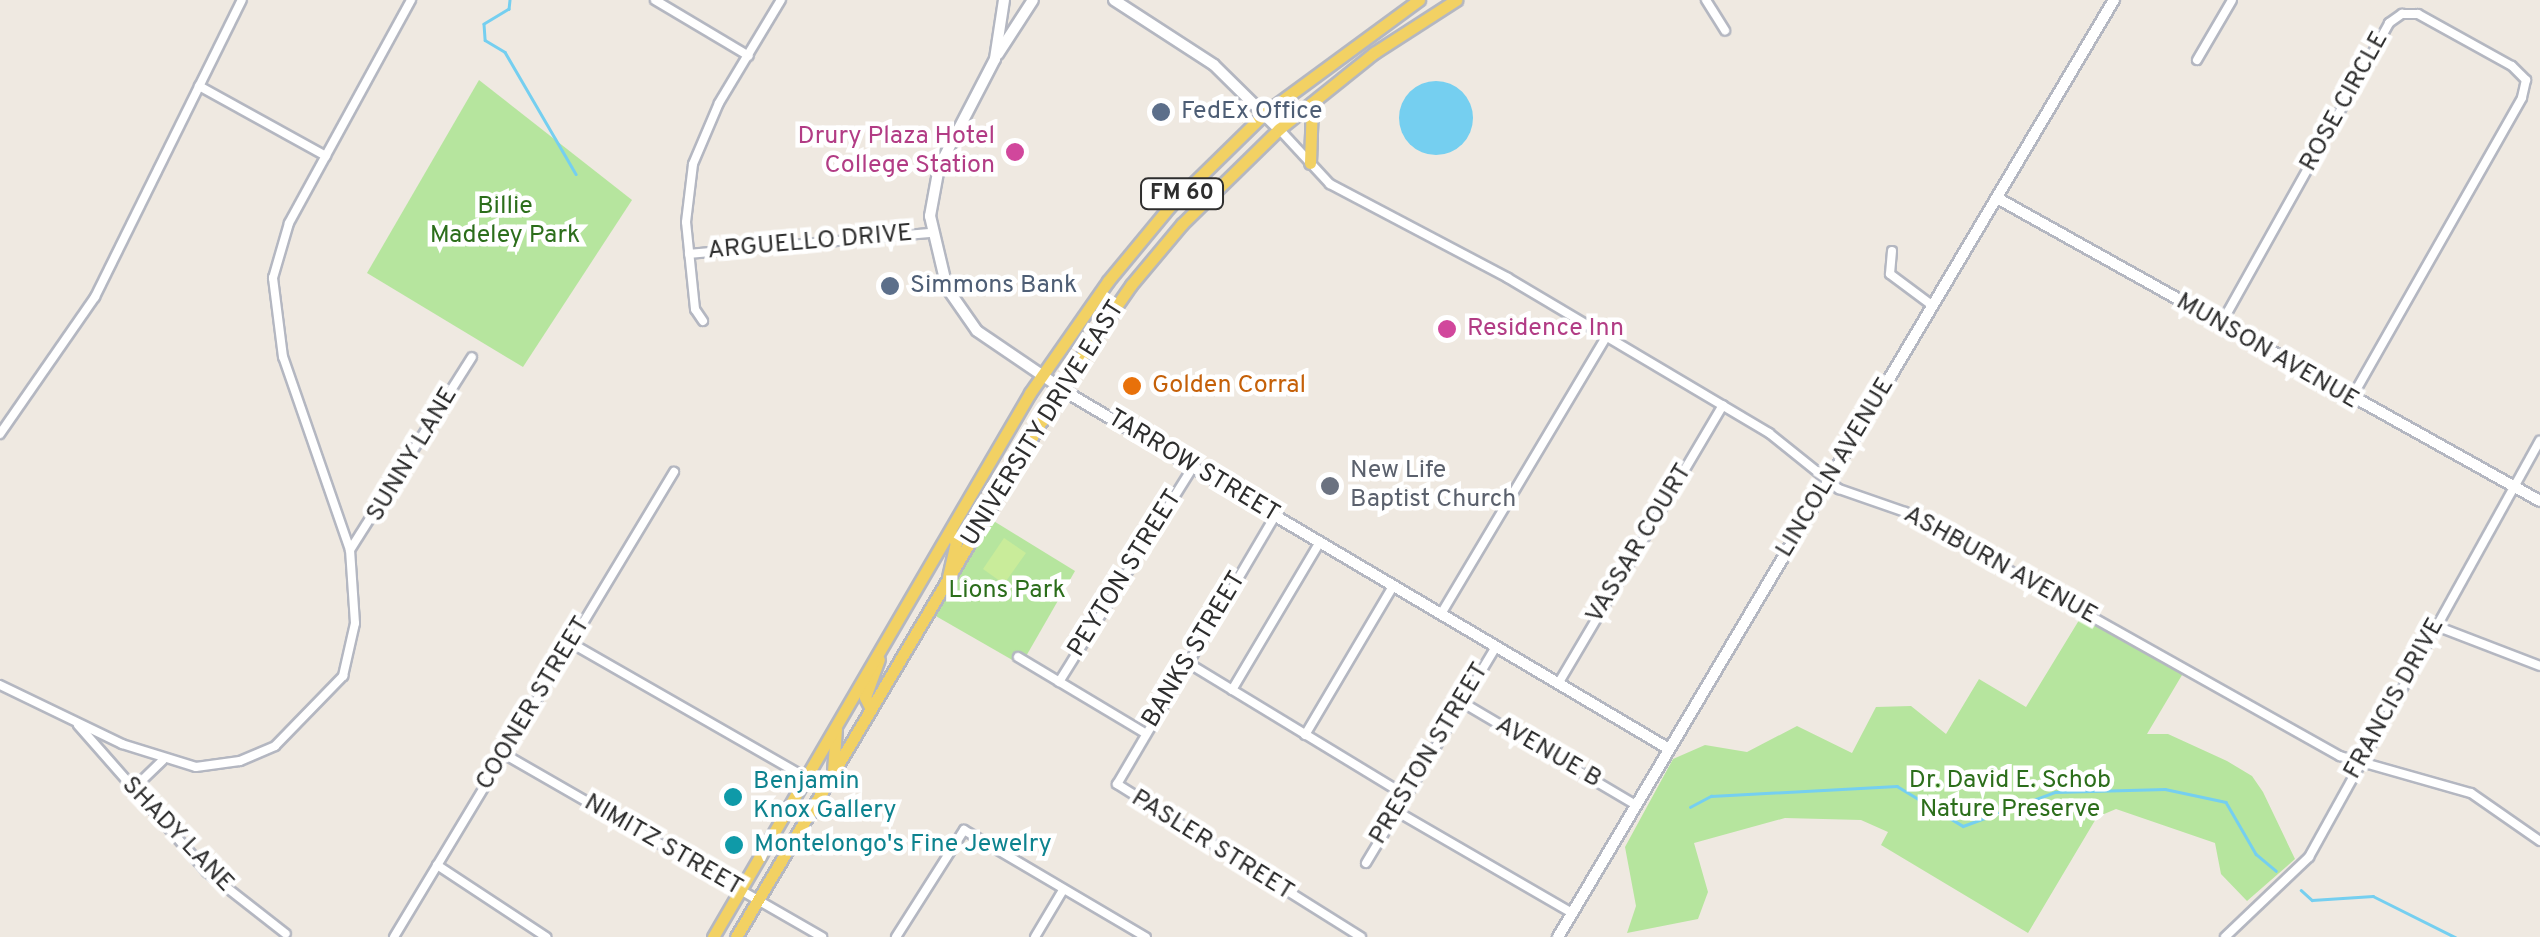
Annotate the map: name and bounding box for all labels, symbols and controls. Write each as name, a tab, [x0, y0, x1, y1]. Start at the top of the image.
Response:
street label: ROSE CIRCLE	[2294, 27, 2396, 177]
place label: FedEx Office	[1181, 97, 1322, 127]
marker: FedEx Office	[1150, 101, 1172, 123]
place label: Drury Plaza Hotel College Station	[798, 123, 995, 182]
marker: Drury Plaza Hotel College Station	[1004, 141, 1026, 163]
road number: FM 60	[1140, 177, 1224, 211]
park label: Billie Madeley Park	[430, 193, 580, 252]
street label: ARGUELLO DRIVE	[706, 219, 914, 267]
place label: Simmons Bank	[910, 271, 1077, 301]
marker: Simmons Bank	[879, 275, 901, 297]
street label: MUNSON AVENUE	[2170, 287, 2364, 417]
street label: UNIVERSITY DRIVE EAST	[956, 295, 1132, 553]
place label: Residence Inn	[1467, 314, 1624, 344]
marker: Residence Inn	[1436, 318, 1458, 340]
place label: Golden Corral	[1152, 371, 1306, 401]
street label: LINCOLN AVENUE	[1770, 372, 1902, 564]
marker: Golden Corral	[1121, 375, 1143, 397]
street label: SUNNY LANE	[361, 382, 465, 528]
street label: TARROW STREET	[1101, 404, 1285, 530]
place label: New Life Baptist Church	[1350, 457, 1516, 516]
street label: VASSAR COURT	[1581, 459, 1699, 629]
marker: New Life Baptist Church	[1319, 475, 1341, 497]
street label: PEYTON STREET	[1063, 485, 1189, 663]
street label: ASHBURN AVENUE	[1898, 500, 2102, 632]
street label: BANKS STREET	[1137, 567, 1253, 733]
park label: Lions Park	[948, 576, 1066, 606]
street label: COONER STREET	[470, 612, 598, 796]
street label: FRANCIS DRIVE	[2338, 613, 2452, 785]
street label: PRESTON STREET	[1364, 658, 1496, 850]
street label: AVENUE B	[1490, 711, 1606, 795]
park label: Dr. David E. Schob Nature Preserve	[1909, 767, 2111, 826]
place label: Benjamin Knox Gallery	[753, 768, 896, 827]
street label: SHADY LANE	[114, 771, 240, 899]
street label: PASLER STREET	[1125, 784, 1299, 908]
marker: Benjamin Knox Gallery	[722, 786, 744, 808]
street label: NIMITZ STREET	[578, 788, 748, 904]
place label: Montelongo's Fine Jewelry	[754, 830, 1052, 860]
marker: Montelongo's Fine Jewelry	[723, 834, 745, 856]

